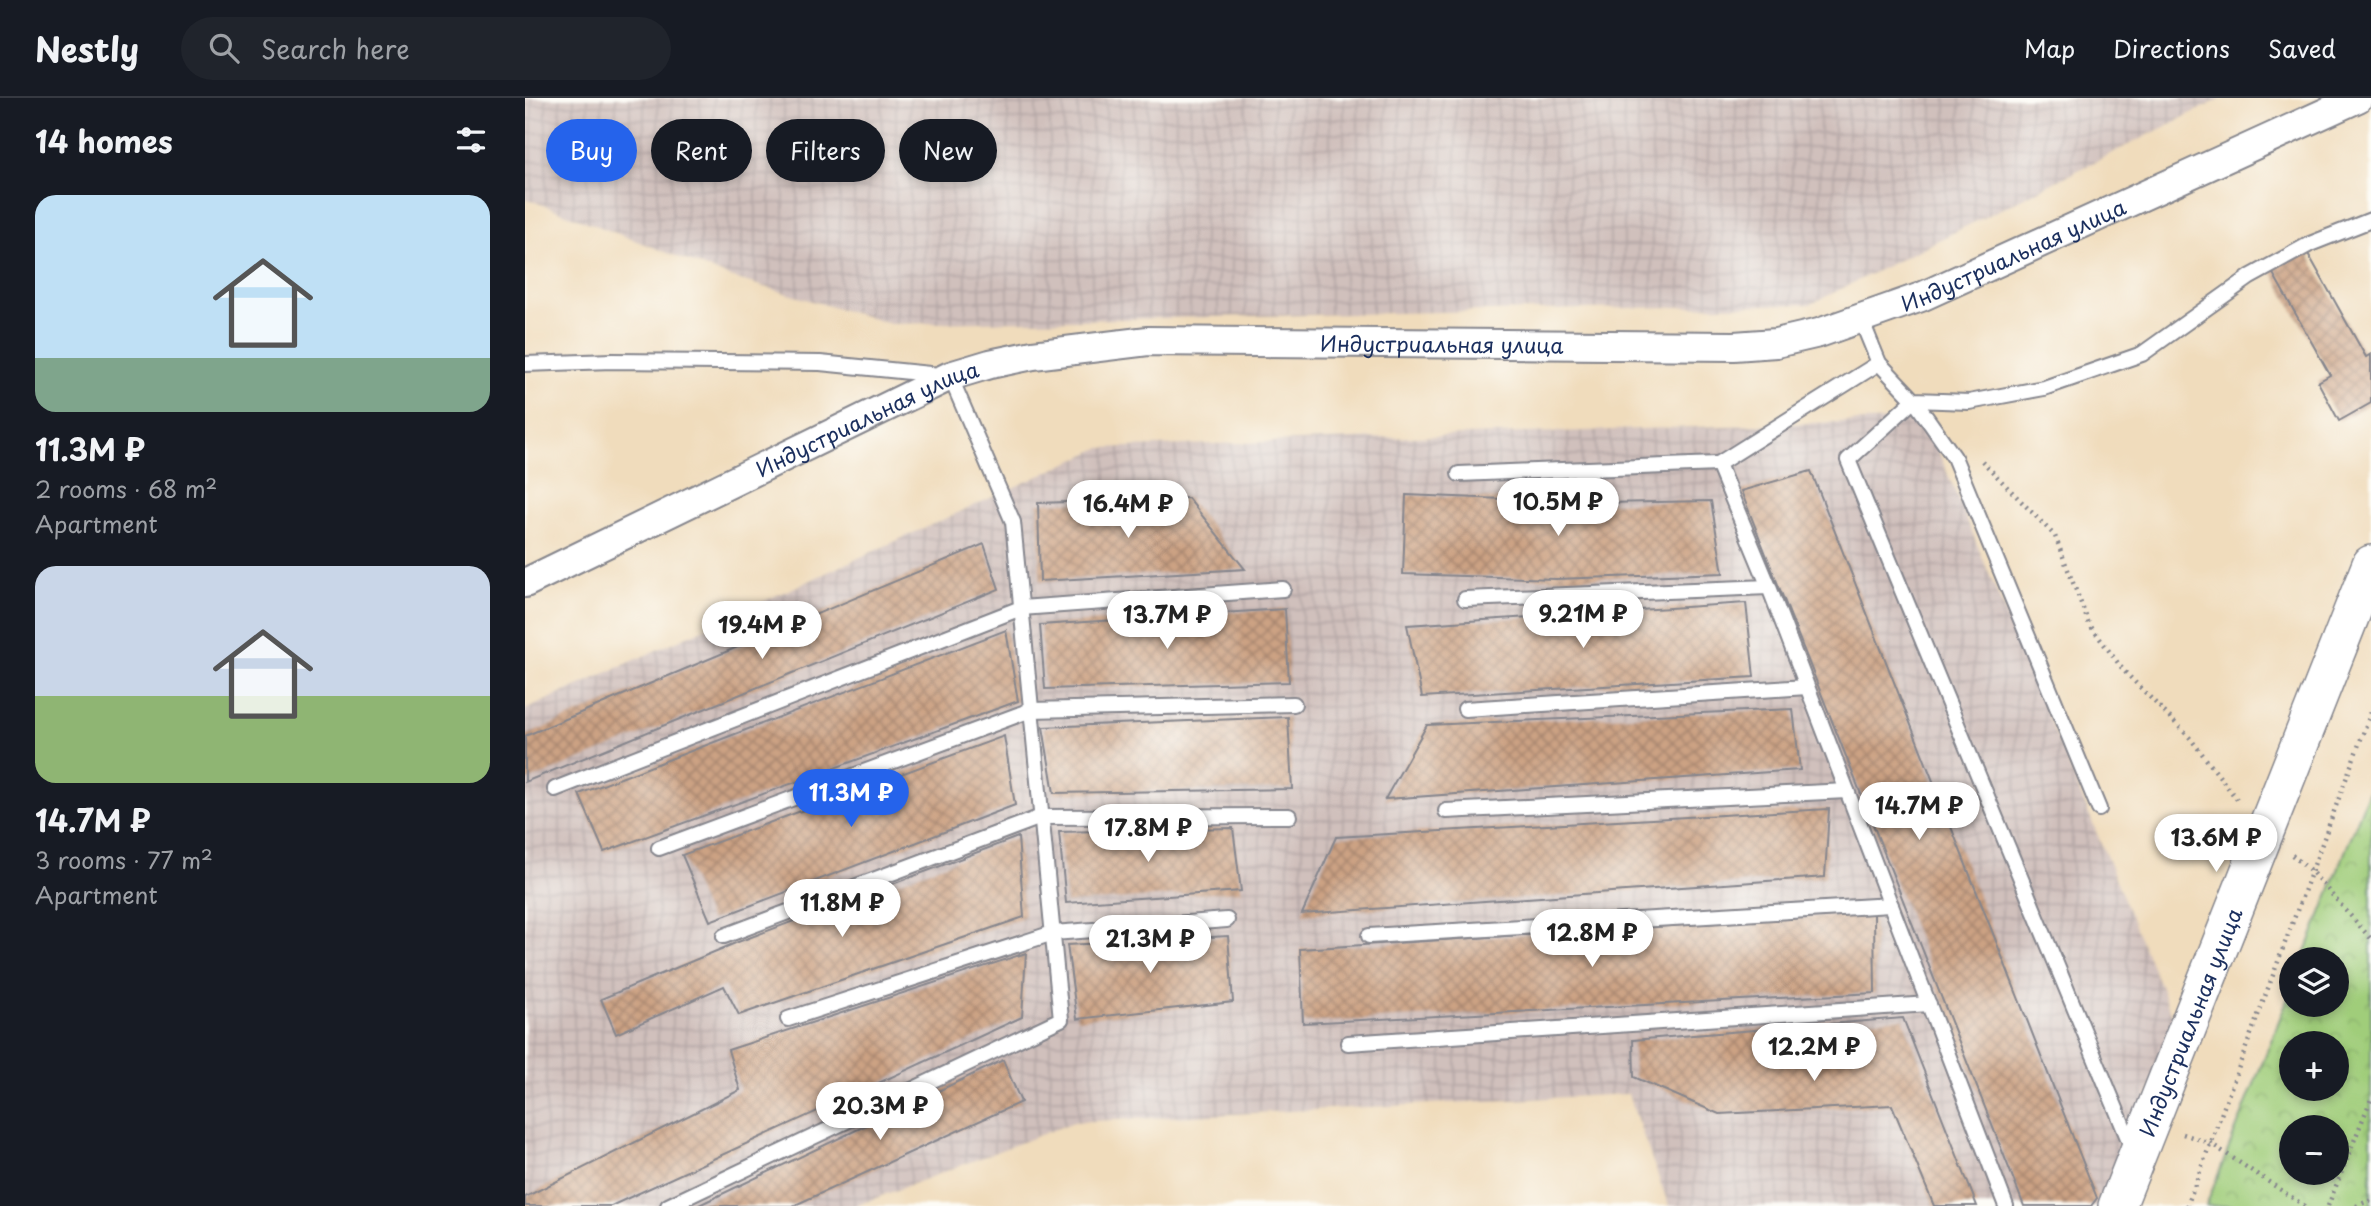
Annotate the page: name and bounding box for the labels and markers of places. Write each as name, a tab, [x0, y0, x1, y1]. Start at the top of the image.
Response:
pin: 10.5M ₽	[1493, 478, 1623, 538]
pin: 16.4M ₽	[1063, 480, 1193, 540]
pin: 9.21M ₽	[1518, 590, 1648, 650]
pin: 13.7M ₽	[1102, 592, 1232, 651]
pin: 19.4M ₽	[697, 602, 827, 661]
pin: 11.3M ₽	[786, 770, 916, 829]
pin: 14.7M ₽	[1854, 782, 1984, 842]
pin: 17.8M ₽	[1083, 804, 1213, 864]
pin: 13.6M ₽	[2151, 814, 2281, 874]
pin: 11.8M ₽	[777, 880, 907, 939]
pin: 12.8M ₽	[1527, 910, 1657, 969]
pin: 21.3M ₽	[1085, 916, 1215, 975]
pin: 12.2M ₽	[1749, 1024, 1879, 1083]
pin: 20.3M ₽	[815, 1082, 945, 1142]

